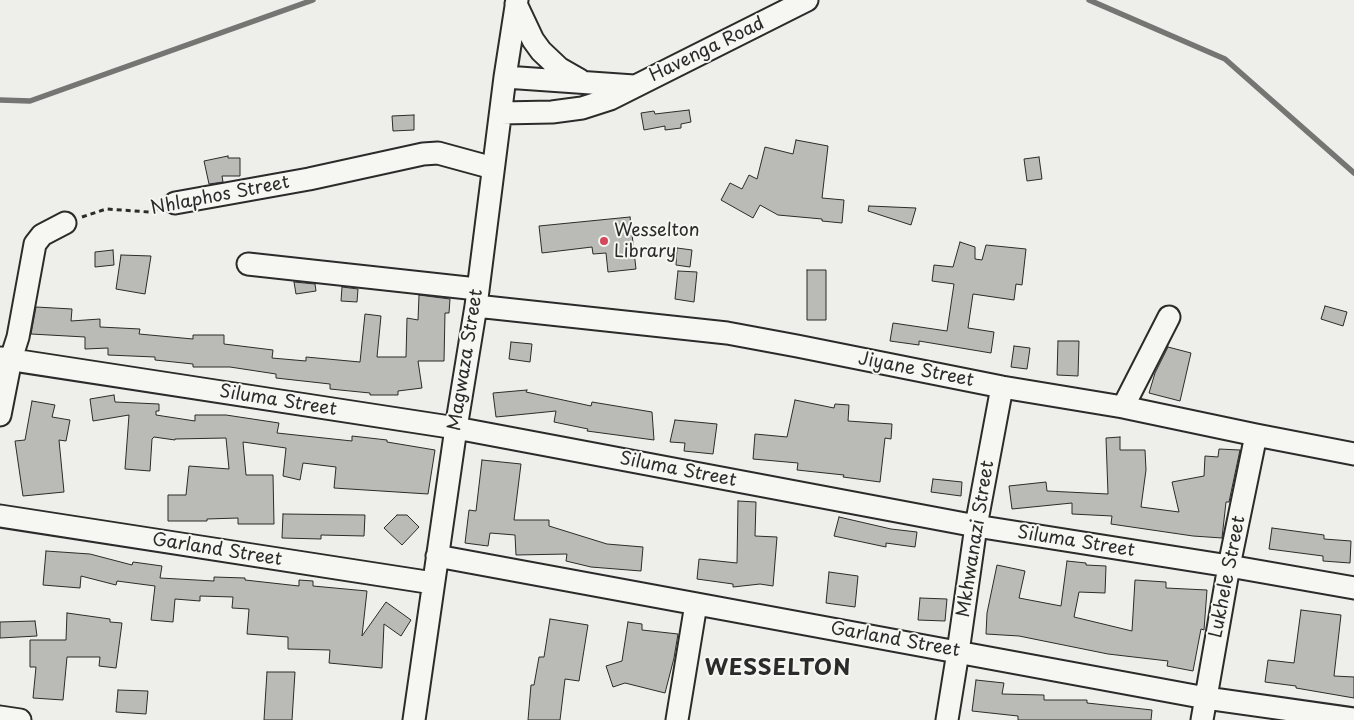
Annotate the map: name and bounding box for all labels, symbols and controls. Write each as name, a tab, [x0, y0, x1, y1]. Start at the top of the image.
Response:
street label: Havenga Road	[646, 13, 768, 87]
street label: Nhlaphos Street	[149, 172, 291, 220]
place label: Wesselton Library	[614, 220, 700, 262]
marker: Wesselton Library	[598, 235, 610, 247]
street label: Magwaza Street	[444, 288, 488, 432]
street label: Jiyane Street	[856, 348, 976, 392]
street label: Siluma Street	[218, 381, 338, 421]
street label: Siluma Street	[618, 448, 738, 492]
street label: Mkhwanazi Street	[953, 459, 999, 619]
street label: Lukhele Street	[1206, 514, 1250, 640]
street label: Siluma Street	[1016, 522, 1136, 562]
street label: Garland Street	[151, 529, 283, 571]
street label: Garland Street	[829, 618, 961, 662]
district label: WESSELTON	[703, 656, 853, 682]

